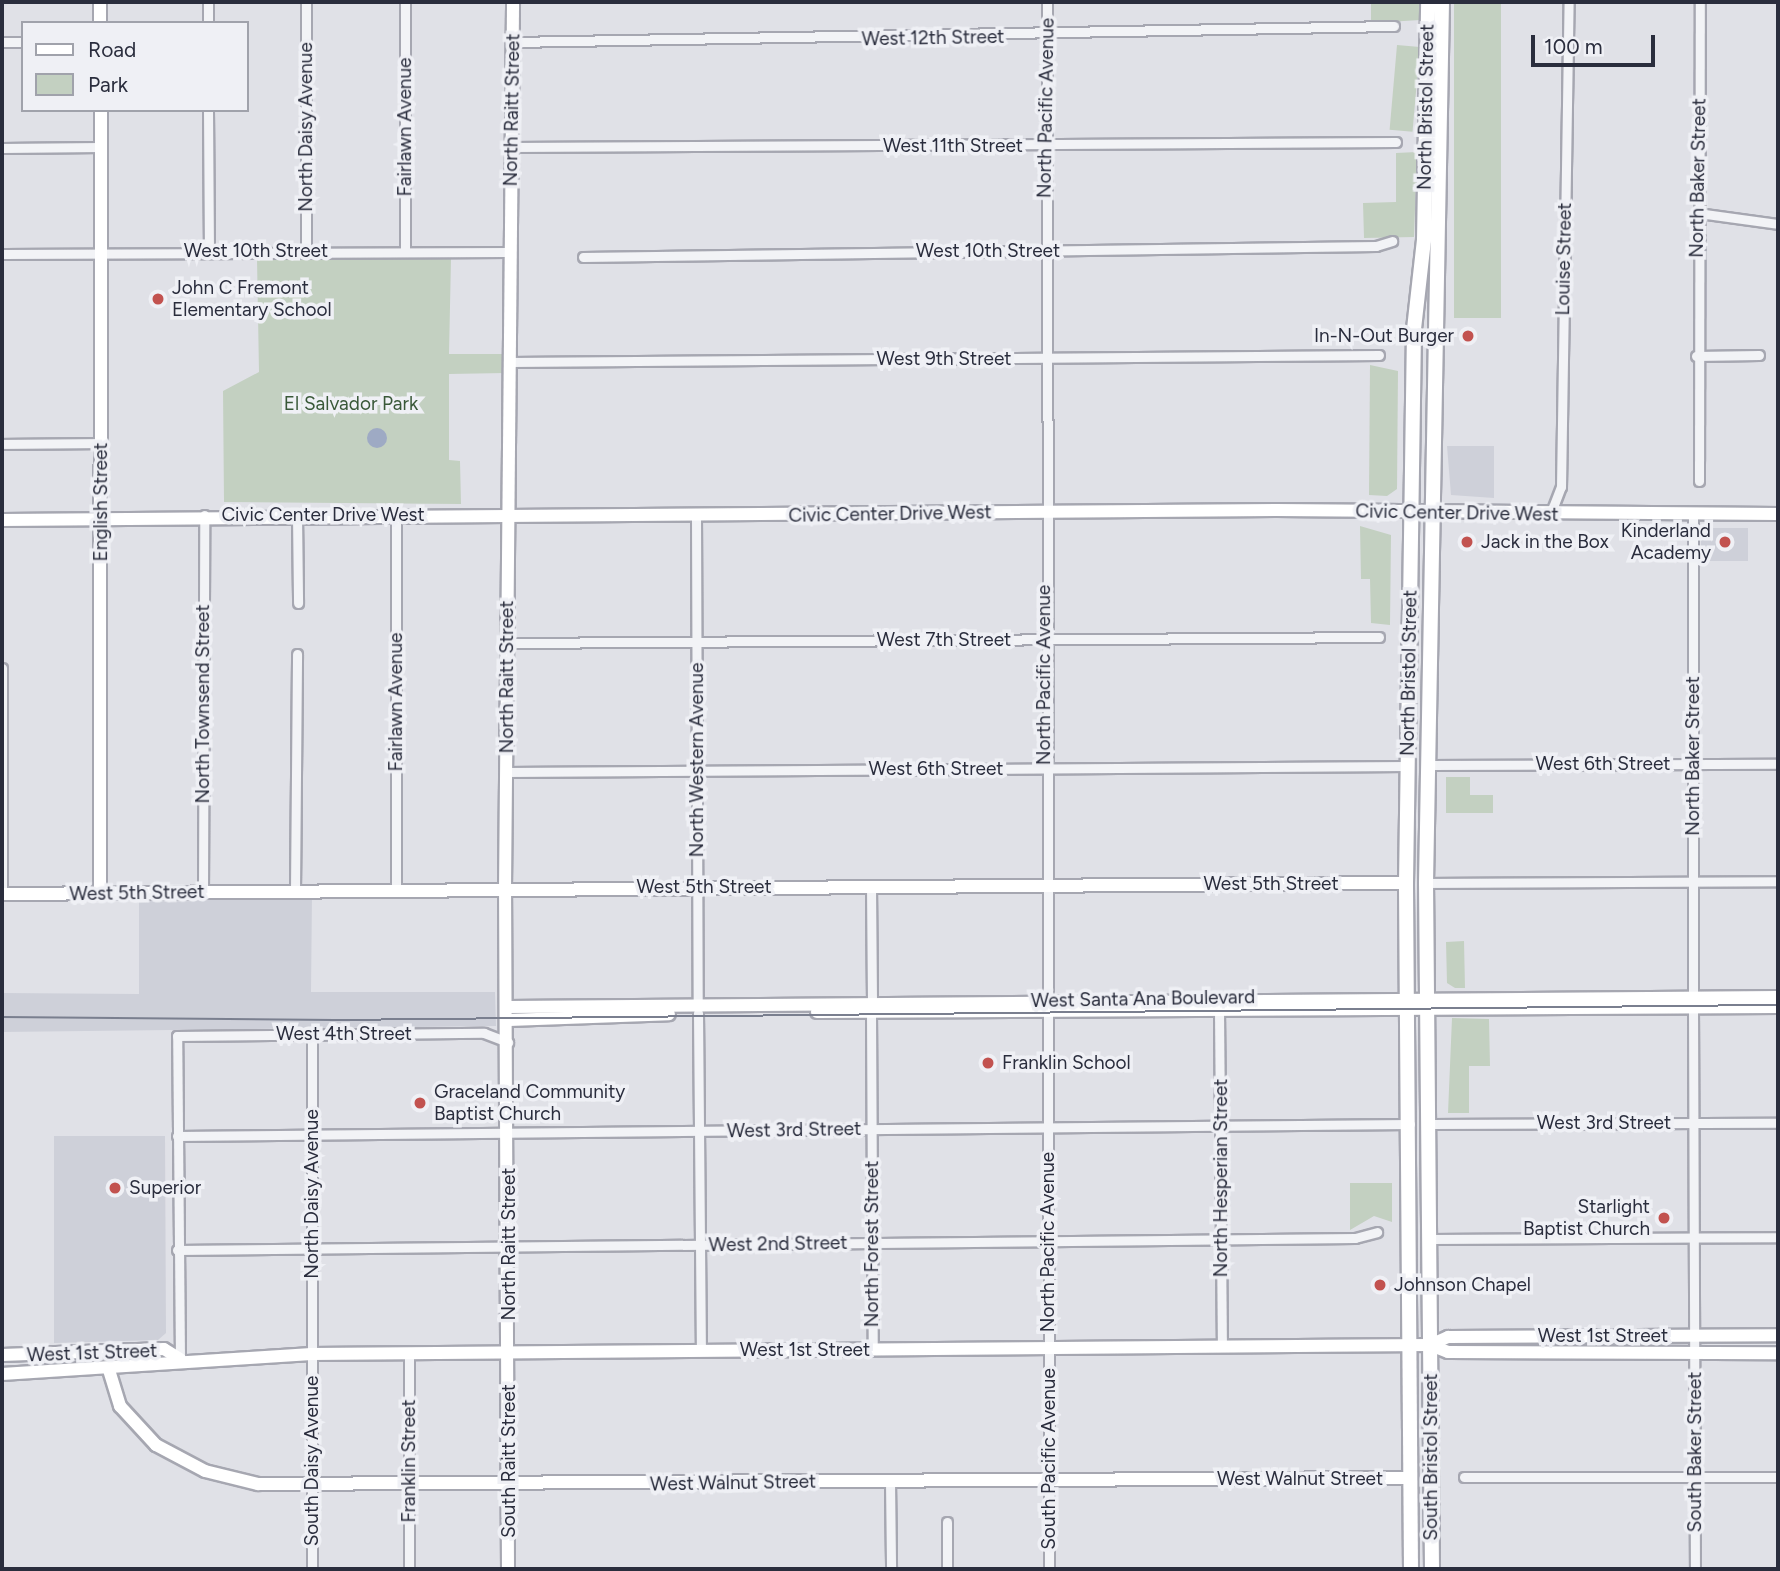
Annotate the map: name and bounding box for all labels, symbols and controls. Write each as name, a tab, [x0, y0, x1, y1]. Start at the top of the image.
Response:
street label: North Pacific Avenue	[1033, 18, 1059, 198]
legend	[21, 21, 248, 112]
scale bar	[1535, 21, 1659, 65]
street label: North Bristol Street	[1413, 24, 1439, 190]
street label: West 12th Street	[861, 25, 1005, 51]
street label: North Raitt Street	[499, 33, 525, 187]
text: 100 m	[1544, 34, 1603, 59]
text: Road	[88, 37, 136, 62]
street label: North Daisy Avenue	[295, 42, 317, 212]
street label: Fairlawn Avenue	[394, 58, 416, 196]
text: Park	[88, 72, 128, 97]
street label: North Baker Street	[1685, 98, 1711, 258]
street label: West 11th Street	[883, 135, 1023, 157]
street label: Louise Street	[1552, 202, 1576, 316]
street label: West 10th Street	[184, 240, 328, 262]
street label: West 10th Street	[916, 240, 1060, 262]
place label: John C Fremont Elementary School	[172, 277, 332, 321]
marker: John C Fremont Elementary School	[150, 291, 166, 307]
place label: In-N-Out Burger	[1314, 325, 1454, 347]
marker: In-N-Out Burger	[1460, 328, 1476, 344]
street label: West 9th Street	[876, 348, 1012, 370]
park label: El Salvador Park	[284, 393, 418, 415]
street label: English Street	[90, 443, 112, 561]
street label: Civic Center Drive West	[1355, 500, 1559, 526]
street label: Civic Center Drive West	[788, 501, 992, 527]
street label: Civic Center Drive West	[221, 504, 425, 526]
place label: Kinderland Academy	[1621, 520, 1711, 564]
place label: Jack in the Box	[1481, 531, 1609, 553]
marker: Jack in the Box	[1459, 534, 1475, 550]
marker: Kinderland Academy	[1717, 534, 1733, 550]
street label: North Pacific Avenue	[1033, 585, 1055, 765]
street label: North Bristol Street	[1396, 590, 1422, 756]
street label: North Raitt Street	[496, 601, 518, 753]
street label: North Townsend Street	[192, 604, 214, 804]
street label: West 7th Street	[877, 629, 1011, 651]
street label: Fairlawn Avenue	[385, 633, 407, 771]
street label: North Western Avenue	[686, 663, 708, 857]
street label: North Baker Street	[1682, 676, 1704, 836]
street label: West 6th Street	[1535, 753, 1671, 775]
street label: West 6th Street	[868, 758, 1004, 780]
street label: West 5th Street	[1203, 873, 1339, 895]
street label: West 5th Street	[636, 876, 772, 898]
street label: West 5th Street	[69, 880, 205, 906]
street label: West Santa Ana Boulevard	[1031, 986, 1255, 1012]
street label: West 4th Street	[276, 1023, 412, 1045]
place label: Franklin School	[1002, 1052, 1131, 1074]
marker: Franklin School	[980, 1055, 996, 1071]
street label: North Hesperian Street	[1210, 1079, 1232, 1277]
place label: Graceland Community Baptist Church	[434, 1081, 625, 1125]
marker: Graceland Community Baptist Church	[412, 1095, 428, 1111]
street label: North Daisy Avenue	[301, 1109, 323, 1279]
street label: West 3rd Street	[1537, 1112, 1671, 1134]
street label: West 3rd Street	[727, 1117, 861, 1143]
street label: North Pacific Avenue	[1037, 1152, 1059, 1332]
street label: North Forest Street	[861, 1161, 883, 1327]
street label: North Raitt Street	[498, 1168, 520, 1320]
place label: Superior	[129, 1177, 201, 1199]
marker: Superior	[107, 1180, 123, 1196]
place label: Starlight Baptist Church	[1523, 1196, 1650, 1240]
marker: Starlight Baptist Church	[1656, 1210, 1672, 1226]
street label: West 2nd Street	[708, 1231, 848, 1257]
place label: Johnson Chapel	[1394, 1274, 1531, 1296]
marker: Johnson Chapel	[1372, 1277, 1388, 1293]
street label: West 1st Street	[1538, 1325, 1668, 1347]
street label: West 1st Street	[26, 1339, 158, 1367]
street label: West 1st Street	[740, 1339, 870, 1361]
street label: South Pacific Avenue	[1038, 1368, 1060, 1550]
street label: South Baker Street	[1684, 1372, 1706, 1532]
street label: South Bristol Street	[1420, 1373, 1442, 1541]
street label: South Daisy Avenue	[301, 1376, 323, 1546]
street label: South Raitt Street	[498, 1384, 520, 1538]
street label: Franklin Street	[398, 1399, 420, 1523]
street label: West Walnut Street	[1217, 1468, 1383, 1490]
street label: West Walnut Street	[650, 1470, 816, 1496]

